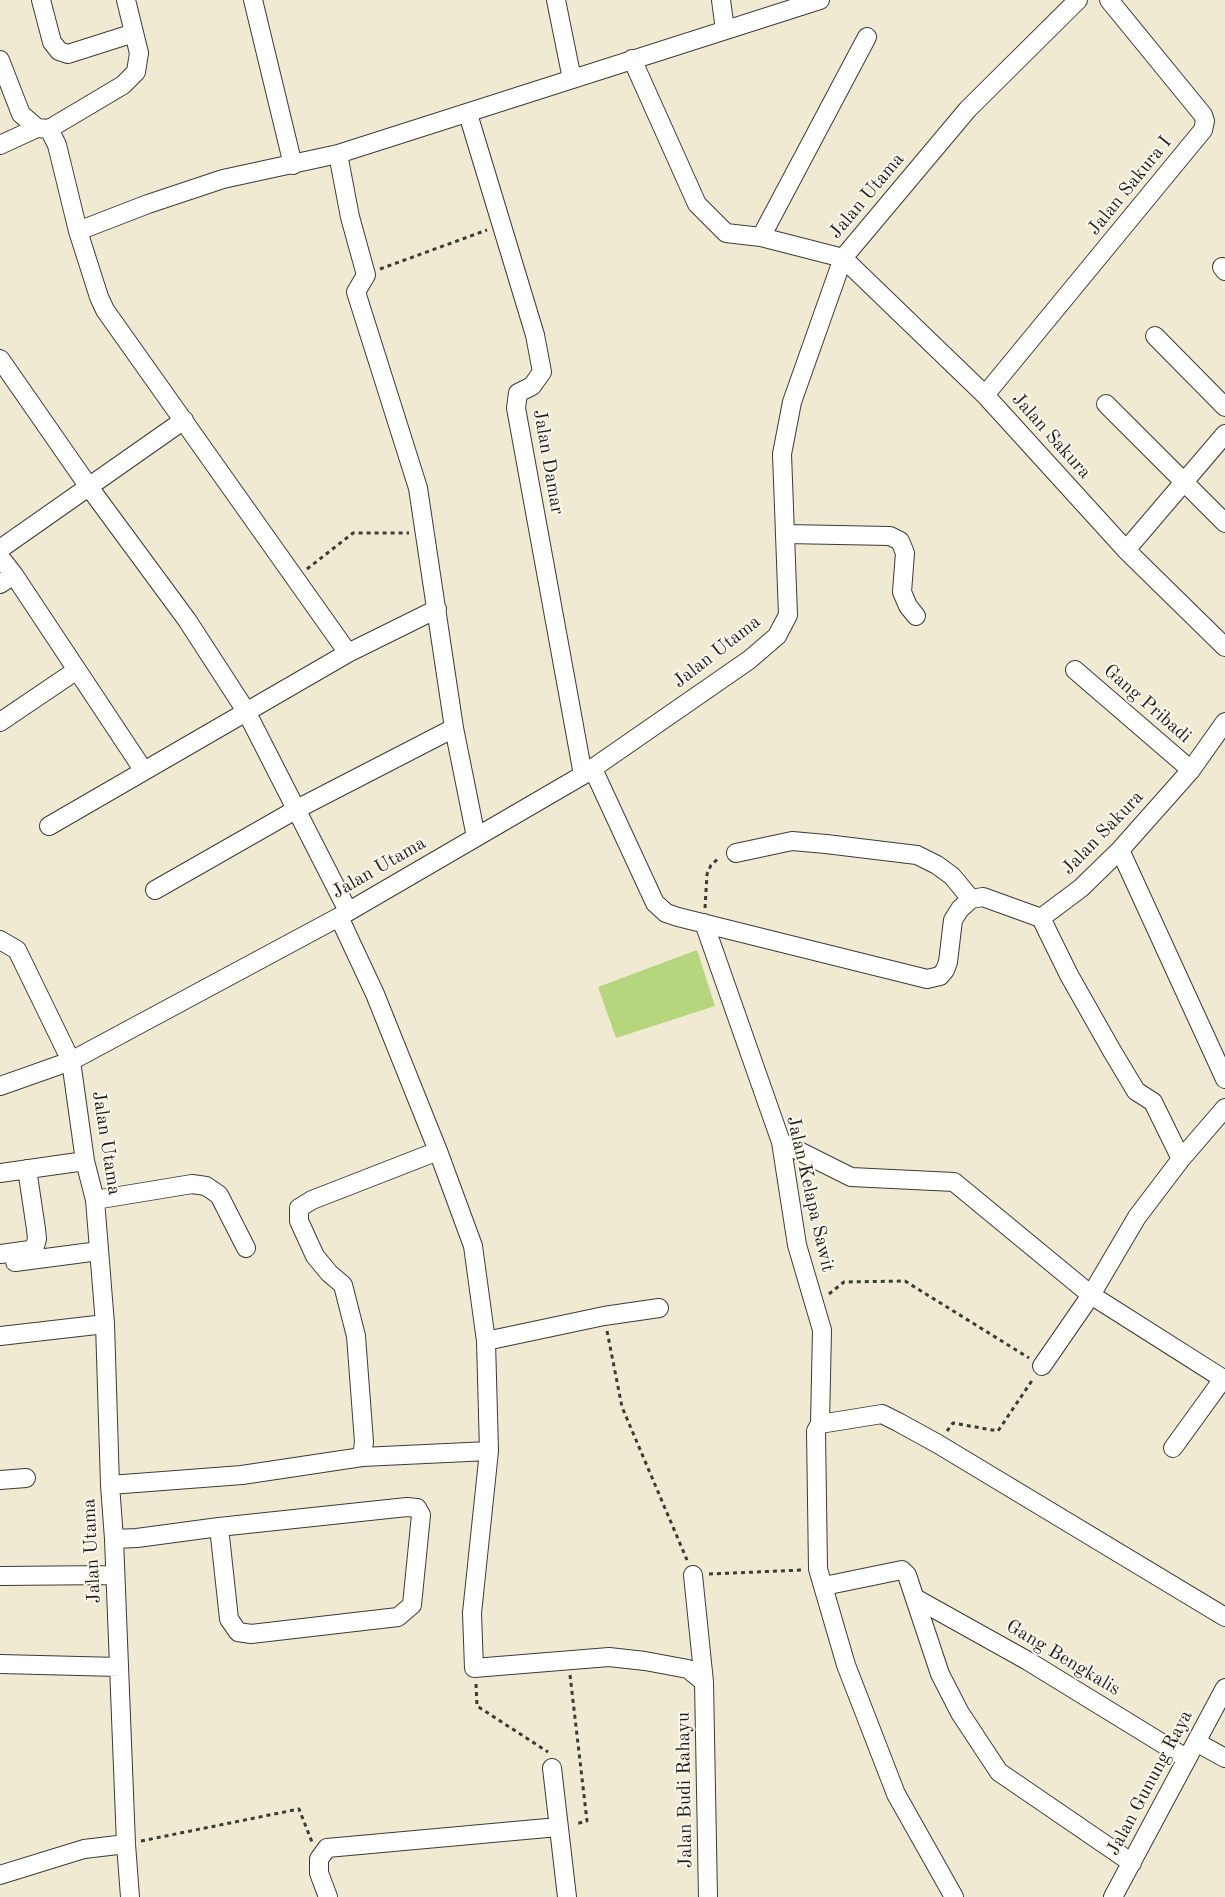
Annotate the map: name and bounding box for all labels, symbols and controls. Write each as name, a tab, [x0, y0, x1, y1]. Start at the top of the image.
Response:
street label: Jalan Sakura I	[1083, 132, 1177, 240]
street label: Jalan Utama	[824, 148, 910, 244]
street label: Jalan Sakura	[1006, 388, 1096, 484]
street label: Jalan Damar	[528, 408, 568, 516]
street label: Jalan Utama	[669, 611, 765, 693]
street label: Gang Pribadi	[1098, 660, 1196, 748]
street label: Jalan Sakura	[1057, 786, 1149, 880]
street label: Jalan Utama	[328, 832, 430, 904]
street label: Jalan Utama	[87, 1089, 125, 1197]
street label: Jalan Kelapa Sawit	[781, 1114, 839, 1274]
street label: Jalan Utama	[78, 1498, 106, 1604]
street label: Gang Bengkalis	[1002, 1615, 1124, 1701]
street label: Jalan Gunung Raya	[1102, 1706, 1198, 1860]
street label: Jalan Budi Rahayu	[672, 1712, 698, 1868]

